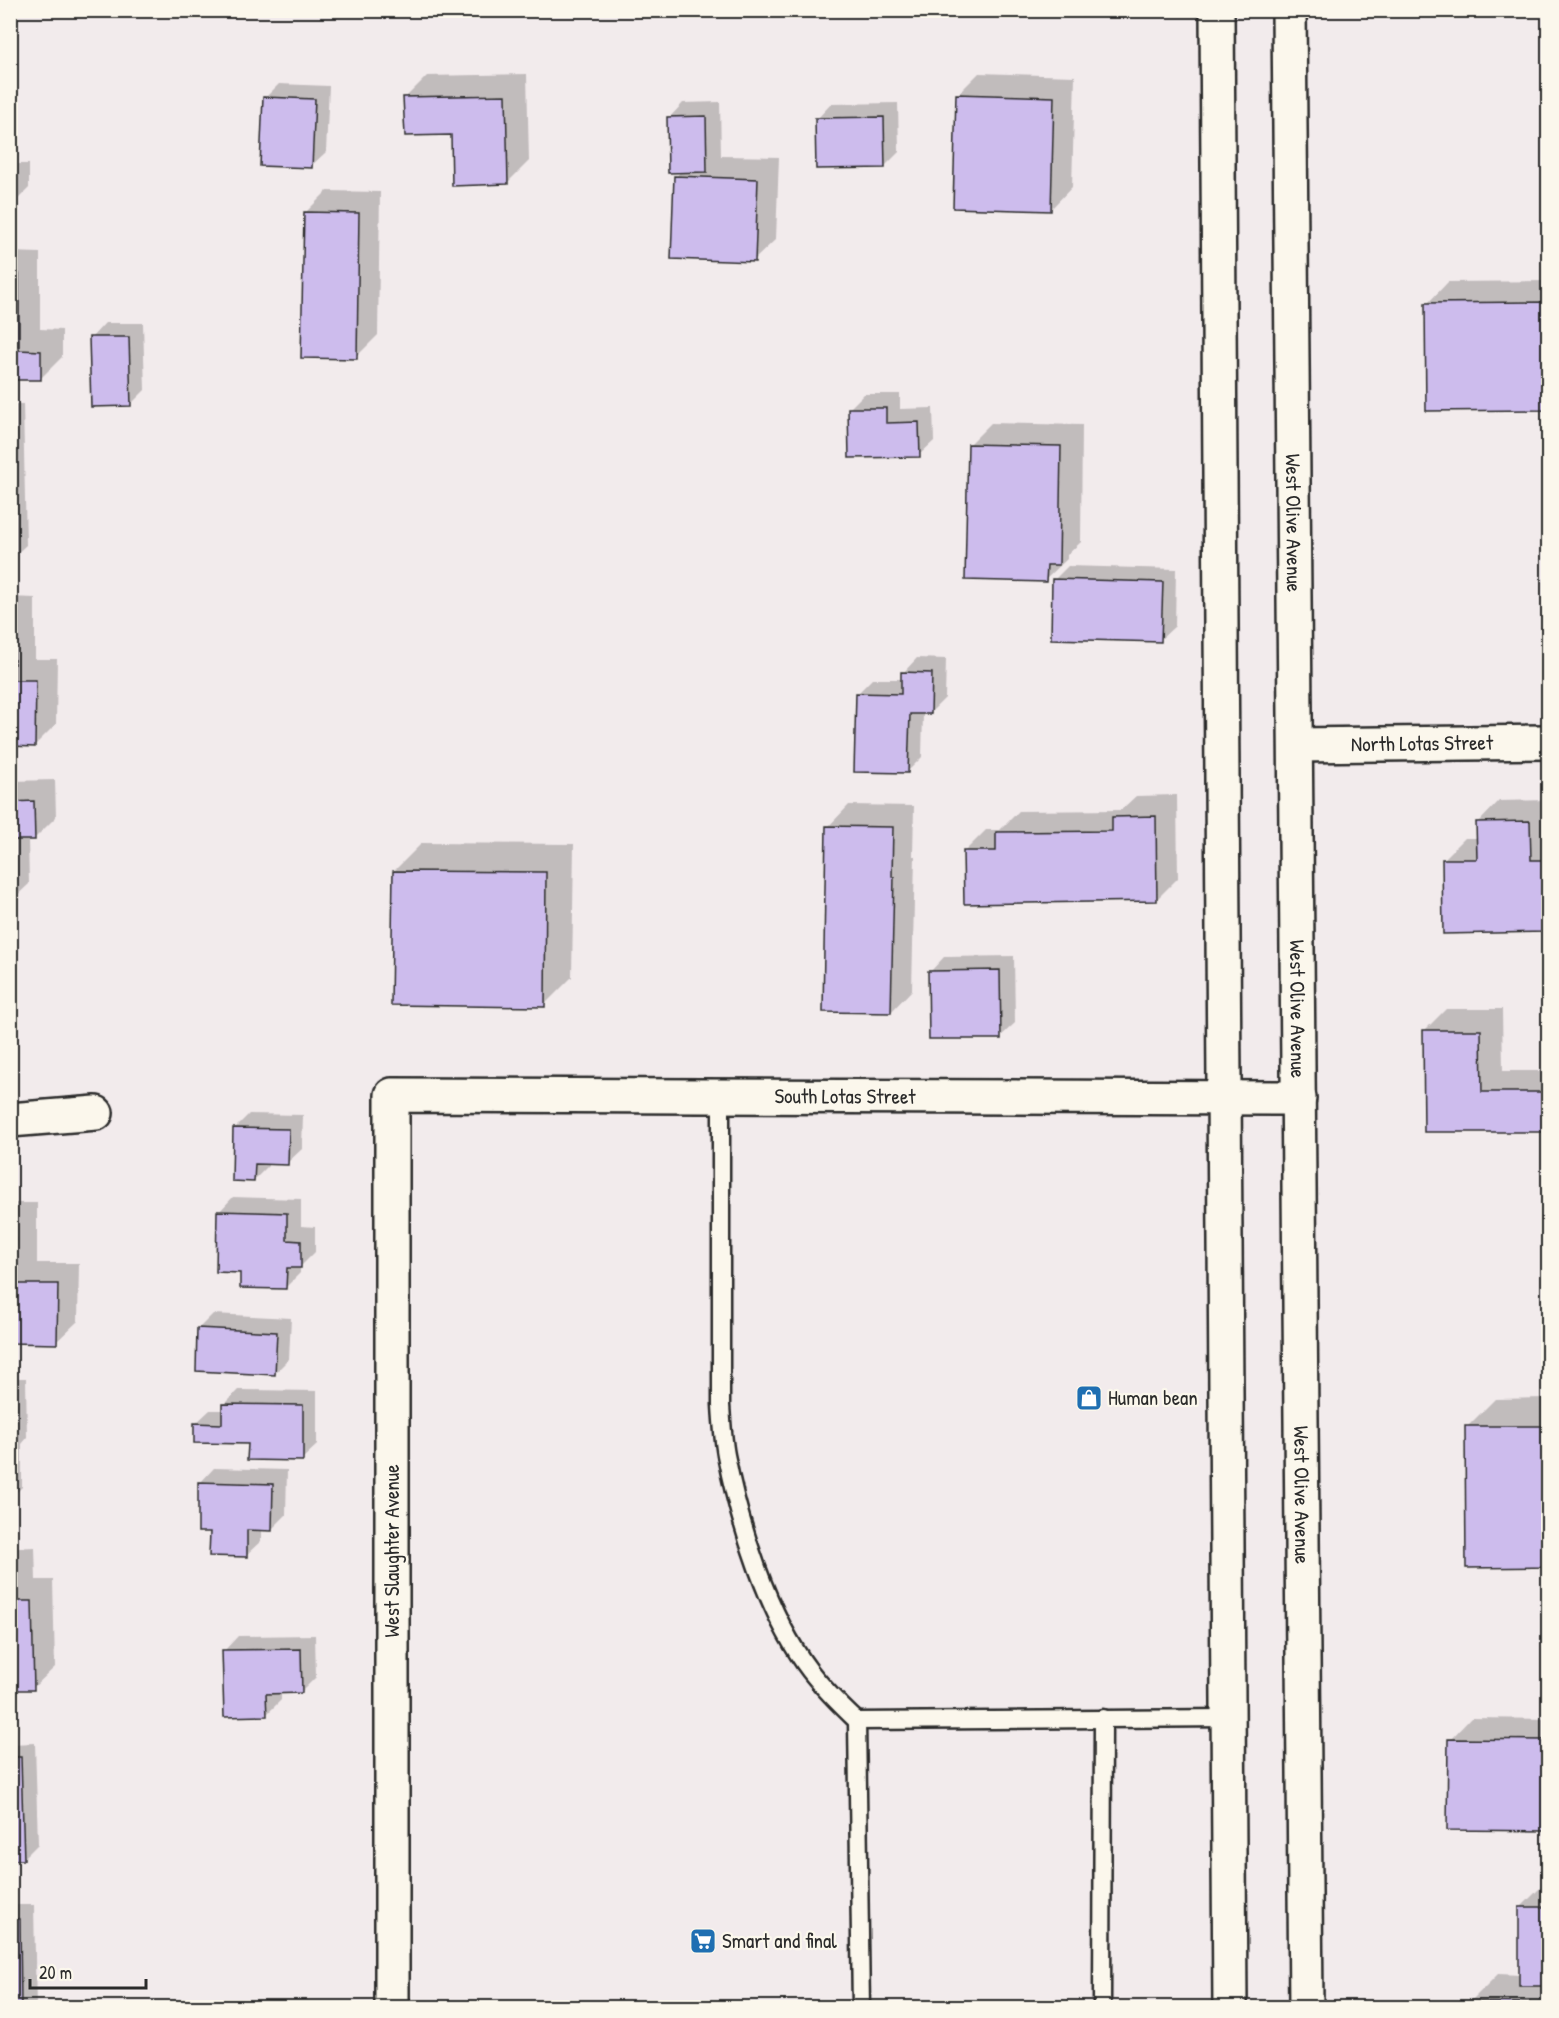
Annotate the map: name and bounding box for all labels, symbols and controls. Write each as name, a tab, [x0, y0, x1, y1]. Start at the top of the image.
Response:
street label: West Olive Avenue	[1279, 454, 1309, 592]
street label: North Lotas Street	[1351, 728, 1494, 758]
street label: West Olive Avenue	[1283, 940, 1313, 1078]
street label: South Lotas Street	[774, 1081, 916, 1111]
shop icon: Human bean	[1074, 1383, 1104, 1413]
place label: Human bean	[1108, 1383, 1198, 1412]
street label: West Olive Avenue	[1287, 1426, 1317, 1564]
street label: West Slaughter Avenue	[377, 1464, 406, 1638]
supermarket icon: Smart and final	[688, 1926, 718, 1956]
place label: Smart and final	[722, 1926, 837, 1955]
scale bar	[30, 1952, 146, 1990]
text: 20 m	[39, 1960, 72, 1985]

